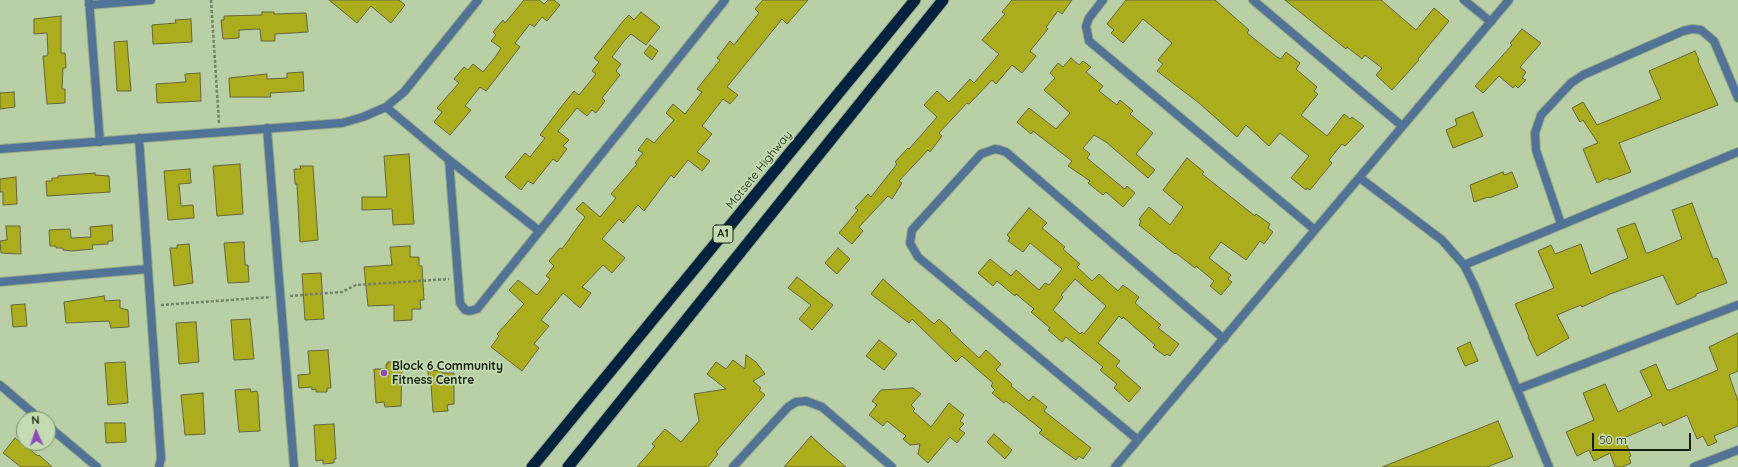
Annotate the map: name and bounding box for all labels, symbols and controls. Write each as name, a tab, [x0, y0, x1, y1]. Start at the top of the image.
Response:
street label: Motsete Highway	[723, 128, 795, 212]
road number: A1	[713, 225, 733, 243]
place label: Block 6 Community Fitness Centre	[392, 359, 503, 387]
marker: Block 6 Community Fitness Centre	[379, 368, 389, 378]
north arrow	[16, 411, 56, 451]
text: N	[31, 413, 40, 427]
scale bar	[1594, 425, 1693, 451]
text: 50 m	[1599, 432, 1627, 447]

